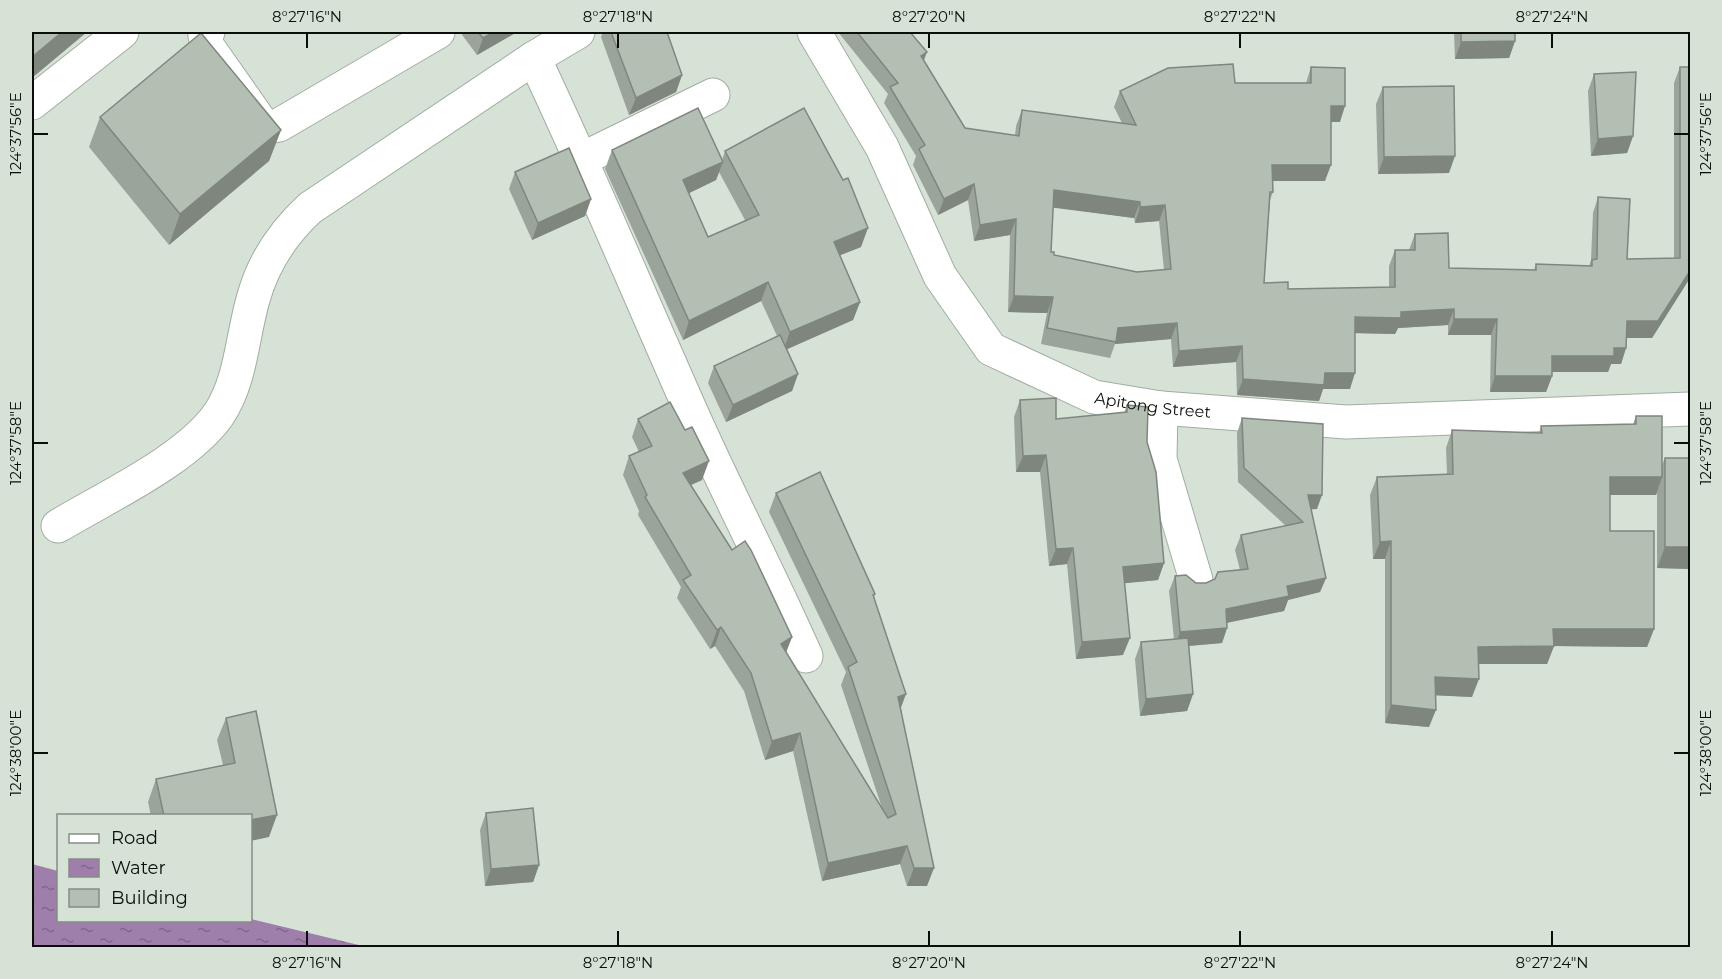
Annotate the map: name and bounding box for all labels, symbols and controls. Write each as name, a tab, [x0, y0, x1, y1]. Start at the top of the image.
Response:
text: 8°27'16"N	[272, 7, 342, 26]
text: 8°27'18"N	[583, 7, 653, 26]
text: 8°27'20"N	[892, 7, 966, 26]
text: 8°27'22"N	[1204, 7, 1276, 26]
text: 8°27'24"N	[1516, 7, 1588, 26]
text: 124°37'56"E	[6, 92, 25, 176]
text: 124°37'56"E	[1696, 92, 1715, 176]
street label: Apitong Street	[1093, 388, 1212, 421]
text: 124°37'58"E	[6, 401, 25, 485]
text: 124°37'58"E	[1696, 401, 1715, 485]
text: 124°38'00"E	[6, 710, 25, 796]
text: 124°38'00"E	[1696, 710, 1715, 796]
legend	[57, 814, 252, 922]
text: Road	[111, 827, 158, 849]
text: Water	[111, 857, 166, 879]
text: Building	[111, 887, 188, 909]
text: 8°27'16"N	[272, 953, 342, 972]
text: 8°27'18"N	[583, 953, 653, 972]
text: 8°27'20"N	[892, 953, 966, 972]
text: 8°27'22"N	[1204, 953, 1276, 972]
text: 8°27'24"N	[1516, 953, 1588, 972]

